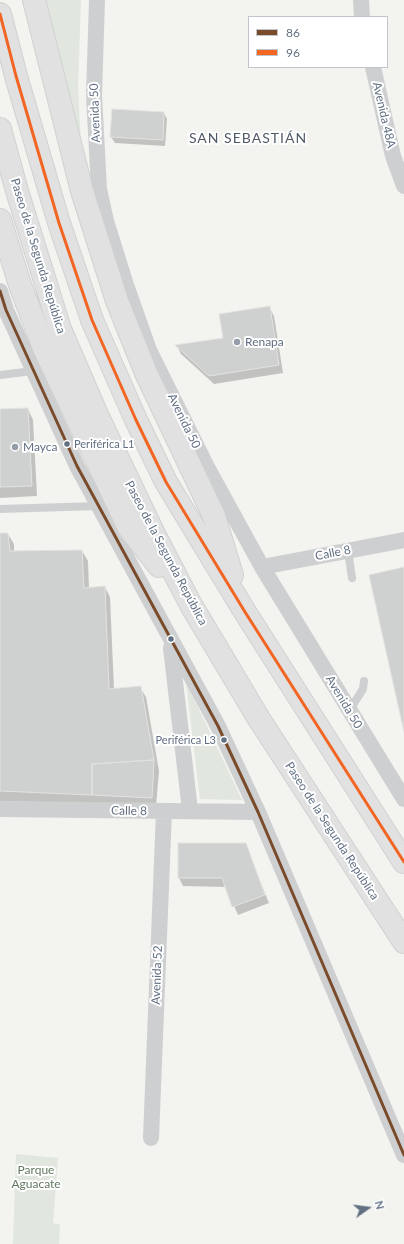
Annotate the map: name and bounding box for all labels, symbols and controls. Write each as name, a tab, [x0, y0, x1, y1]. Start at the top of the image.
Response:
legend	[248, 16, 388, 68]
text: 86	[286, 25, 300, 40]
text: 96	[286, 45, 300, 60]
street label: Avenida 48A	[369, 81, 399, 149]
street label: Avenida 50	[87, 83, 103, 143]
district label: SAN SEBASTIÁN	[189, 130, 307, 146]
street label: Paseo de la Segunda República	[7, 177, 69, 335]
place label: Renapa	[245, 335, 284, 349]
marker: Renapa	[232, 337, 242, 347]
street label: Avenida 50	[165, 391, 203, 451]
place label: Periférica L1	[74, 437, 134, 451]
marker: Periférica L1	[62, 439, 72, 449]
place label: Mayca	[23, 440, 57, 454]
marker: Mayca	[10, 442, 20, 452]
street label: Paseo de la Segunda República	[122, 478, 210, 628]
street label: Calle 8	[314, 542, 352, 564]
unlabelled marker	[166, 634, 176, 644]
street label: Avenida 50	[323, 673, 365, 731]
place label: Periférica L3	[156, 733, 216, 747]
marker: Periférica L3	[219, 735, 229, 745]
street label: Paseo de la Segunda República	[282, 759, 382, 903]
street label: Calle 8	[111, 803, 147, 819]
street label: Avenida 52	[149, 945, 165, 1005]
park label: Parque Aguacate	[11, 1163, 61, 1191]
north arrow	[348, 1188, 388, 1228]
text: N	[373, 1199, 387, 1211]

